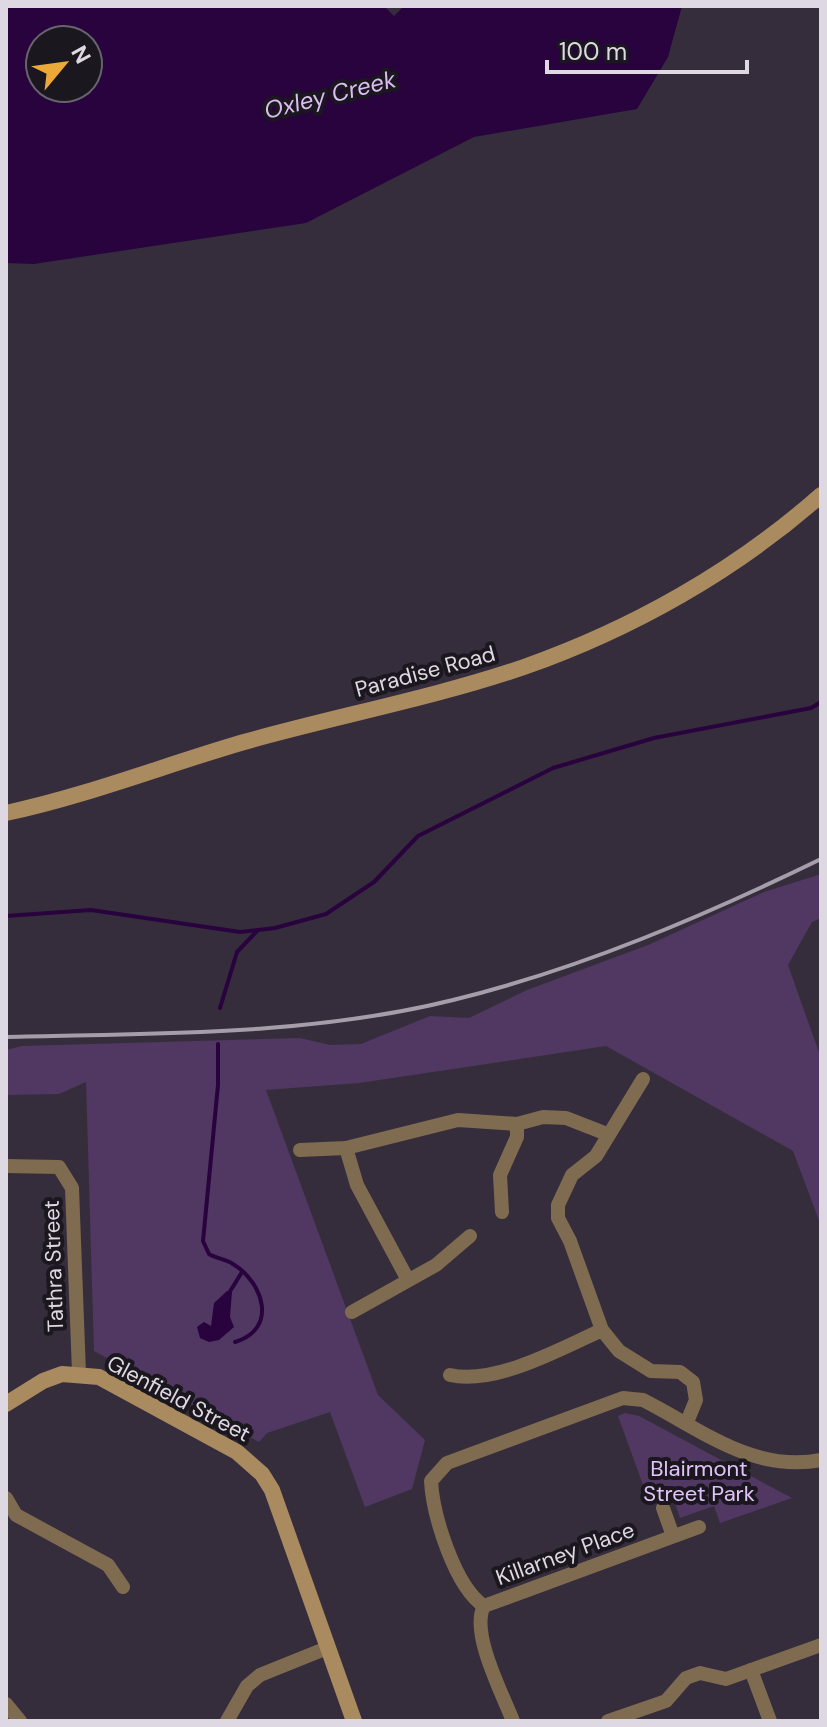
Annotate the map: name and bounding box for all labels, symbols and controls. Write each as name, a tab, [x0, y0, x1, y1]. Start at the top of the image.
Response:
north arrow	[24, 24, 104, 104]
scale bar	[547, 24, 747, 74]
text: 100 m	[559, 36, 627, 67]
text: N	[64, 40, 98, 69]
water label: Oxley Creek	[261, 63, 400, 126]
street label: Paradise Road	[352, 639, 498, 704]
street label: Tathra Street	[37, 1200, 70, 1332]
street label: Glenfield Street	[102, 1348, 256, 1448]
park label: Blairmont Street Park	[643, 1454, 755, 1508]
street label: Killarney Place	[492, 1515, 639, 1592]

